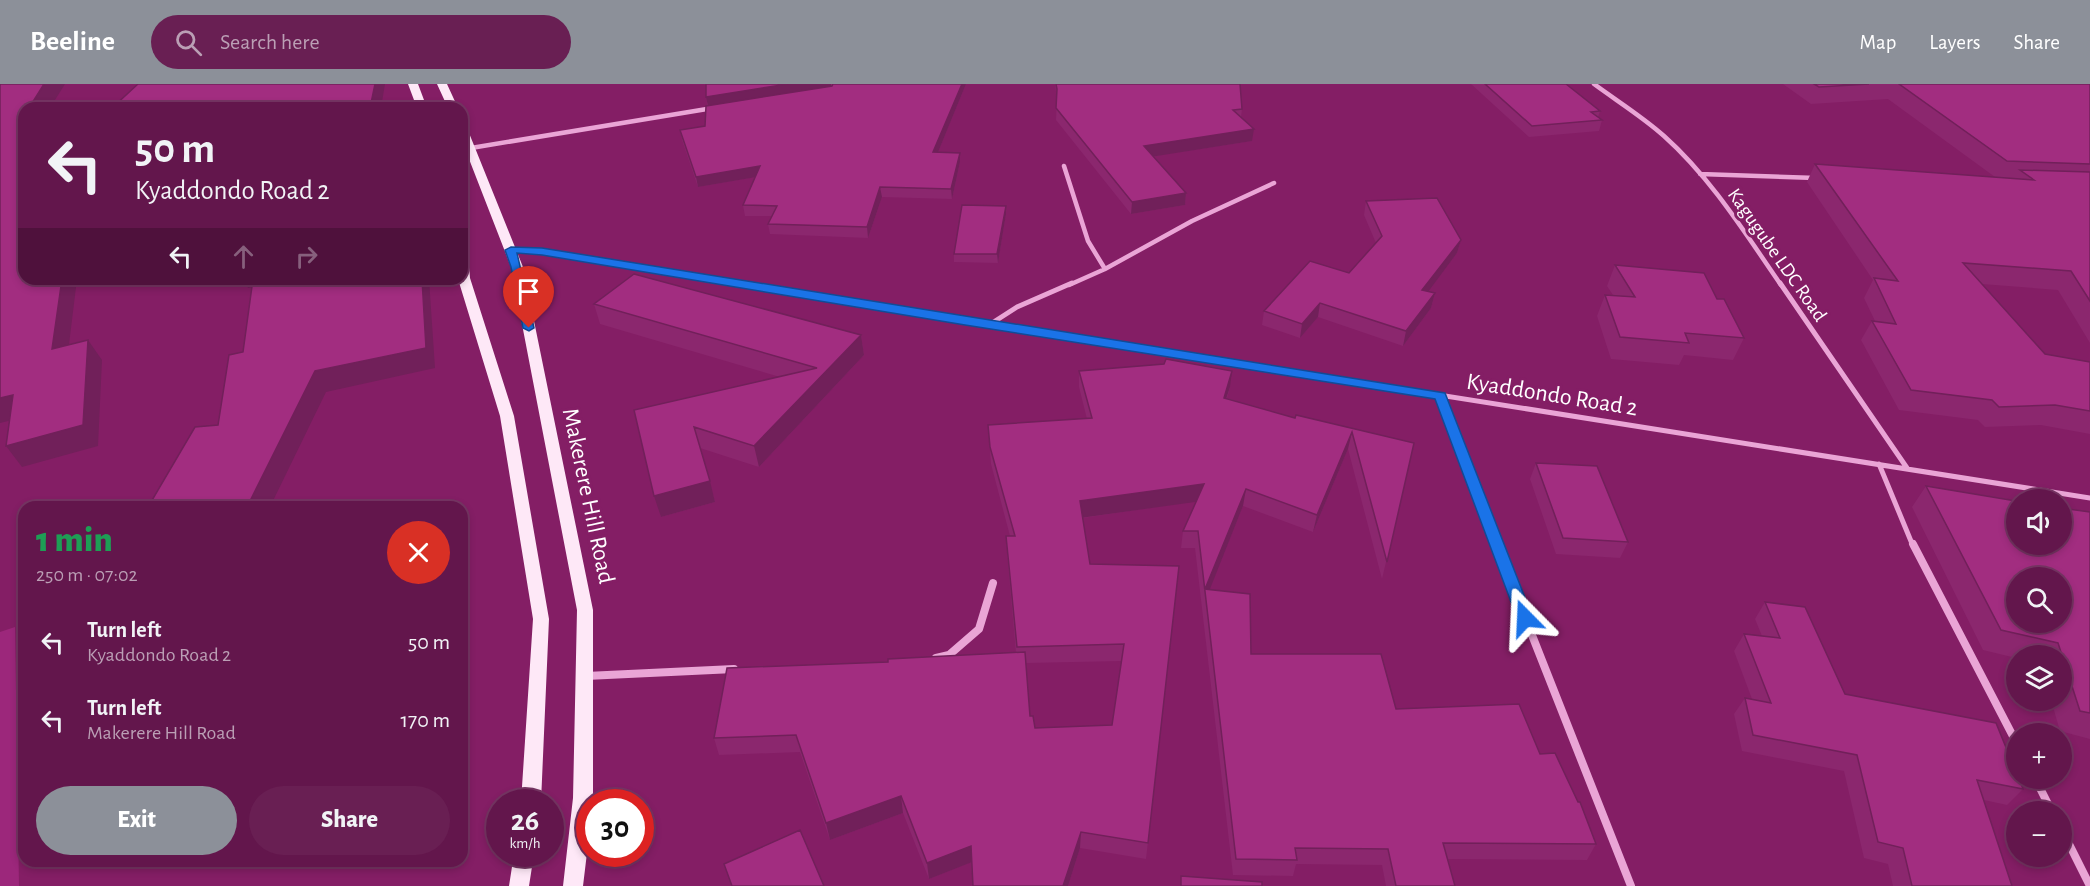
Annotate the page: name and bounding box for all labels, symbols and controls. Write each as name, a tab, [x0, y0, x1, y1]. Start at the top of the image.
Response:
search box	[151, 15, 571, 69]
icon: search	[172, 26, 205, 59]
text: Beeline	[30, 28, 115, 56]
text: Search here	[220, 31, 320, 53]
text: Map	[1860, 32, 1896, 53]
text: Layers	[1929, 32, 1980, 53]
text: Share	[2013, 32, 2060, 53]
icon: left	[36, 126, 114, 204]
text: 50 m	[135, 128, 215, 170]
text: Kyaddondo Road 2	[135, 177, 330, 204]
street label: Kagugube LDC Road	[1724, 185, 1830, 325]
icon: left	[164, 240, 197, 273]
icon: ahead	[227, 240, 260, 273]
icon: right	[290, 240, 323, 273]
pin	[503, 266, 554, 328]
icon: arrive	[512, 275, 545, 308]
street label: Kyaddondo Road 2	[1465, 370, 1639, 420]
street label: Makerere Hill Road	[558, 406, 618, 586]
map controls	[2006, 489, 2072, 867]
button: sound	[2006, 489, 2072, 555]
button: close	[387, 521, 450, 584]
text: 1 min	[36, 522, 113, 558]
text: 250 m · 07:02	[36, 565, 138, 585]
button: search	[2006, 567, 2072, 633]
position arrow	[1493, 586, 1557, 650]
text: Turn left	[87, 619, 161, 641]
icon: left	[36, 626, 69, 659]
text: 50 m	[408, 631, 450, 653]
text: Kyaddondo Road 2	[87, 645, 231, 665]
button: layers	[2006, 645, 2072, 711]
text: Turn left	[87, 697, 161, 719]
icon: left	[36, 704, 69, 737]
text: 170 m	[400, 709, 450, 731]
text: Makerere Hill Road	[87, 723, 236, 743]
button: +	[2006, 723, 2072, 789]
button: Exit	[36, 786, 237, 855]
button: Share	[249, 786, 450, 855]
speed limit sign: 30	[576, 789, 654, 867]
button: −	[2006, 801, 2072, 867]
text: 26	[511, 806, 539, 836]
text: km/h	[510, 836, 540, 851]

